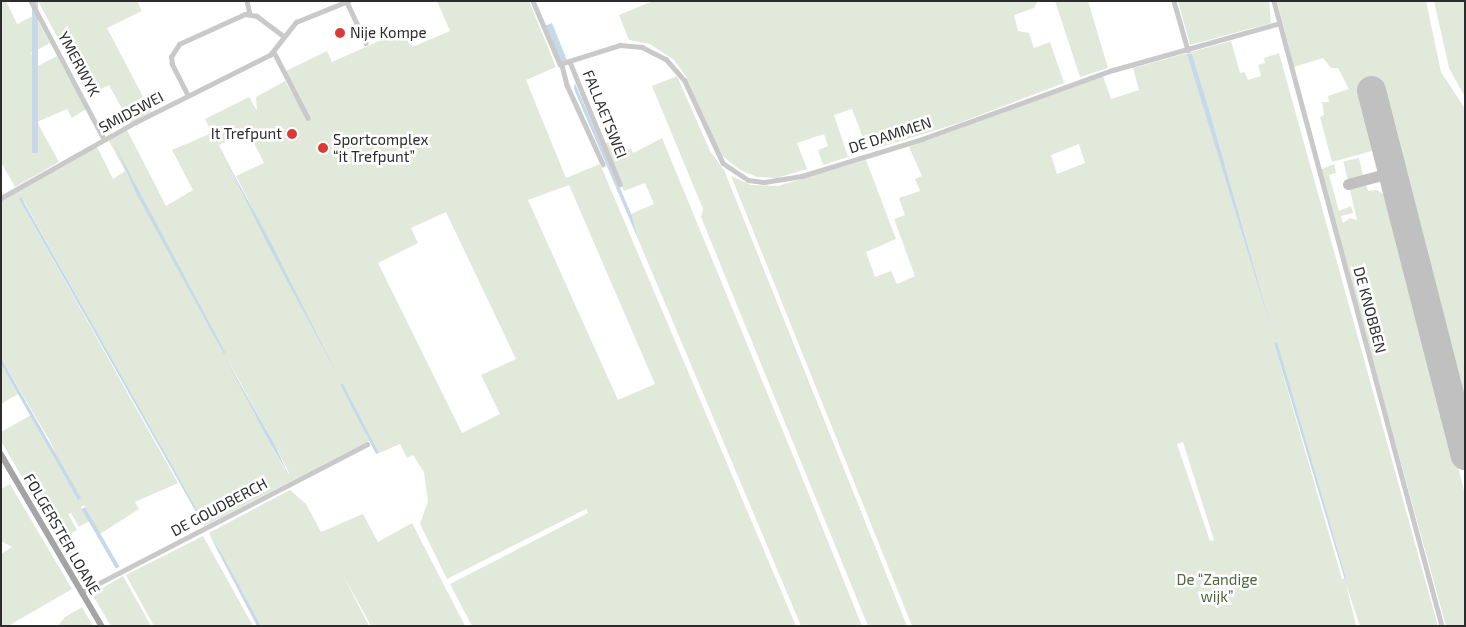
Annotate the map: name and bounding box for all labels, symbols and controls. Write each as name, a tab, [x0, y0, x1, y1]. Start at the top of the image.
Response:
place label: Nije Kompe	[350, 24, 427, 42]
marker: Nije Kompe	[334, 27, 346, 39]
street label: YMERWYK	[54, 28, 104, 100]
street label: FALLAETSWEI	[579, 67, 631, 161]
street label: SMIDSWEI	[96, 88, 166, 136]
street label: DE DAMMEN	[846, 113, 934, 157]
place label: It Trefpunt	[210, 125, 282, 143]
marker: It Trefpunt	[286, 128, 298, 140]
place label: Sportcomplex “it Trefpunt”	[333, 130, 428, 165]
marker: Sportcomplex “it Trefpunt”	[317, 142, 329, 154]
street label: DE KNOBBEN	[1350, 265, 1390, 355]
street label: FOLGERSTER LOANE	[20, 470, 104, 598]
street label: DE GOUDBERCH	[168, 474, 270, 540]
park label: De “Zandige wijk”	[1176, 570, 1258, 605]

